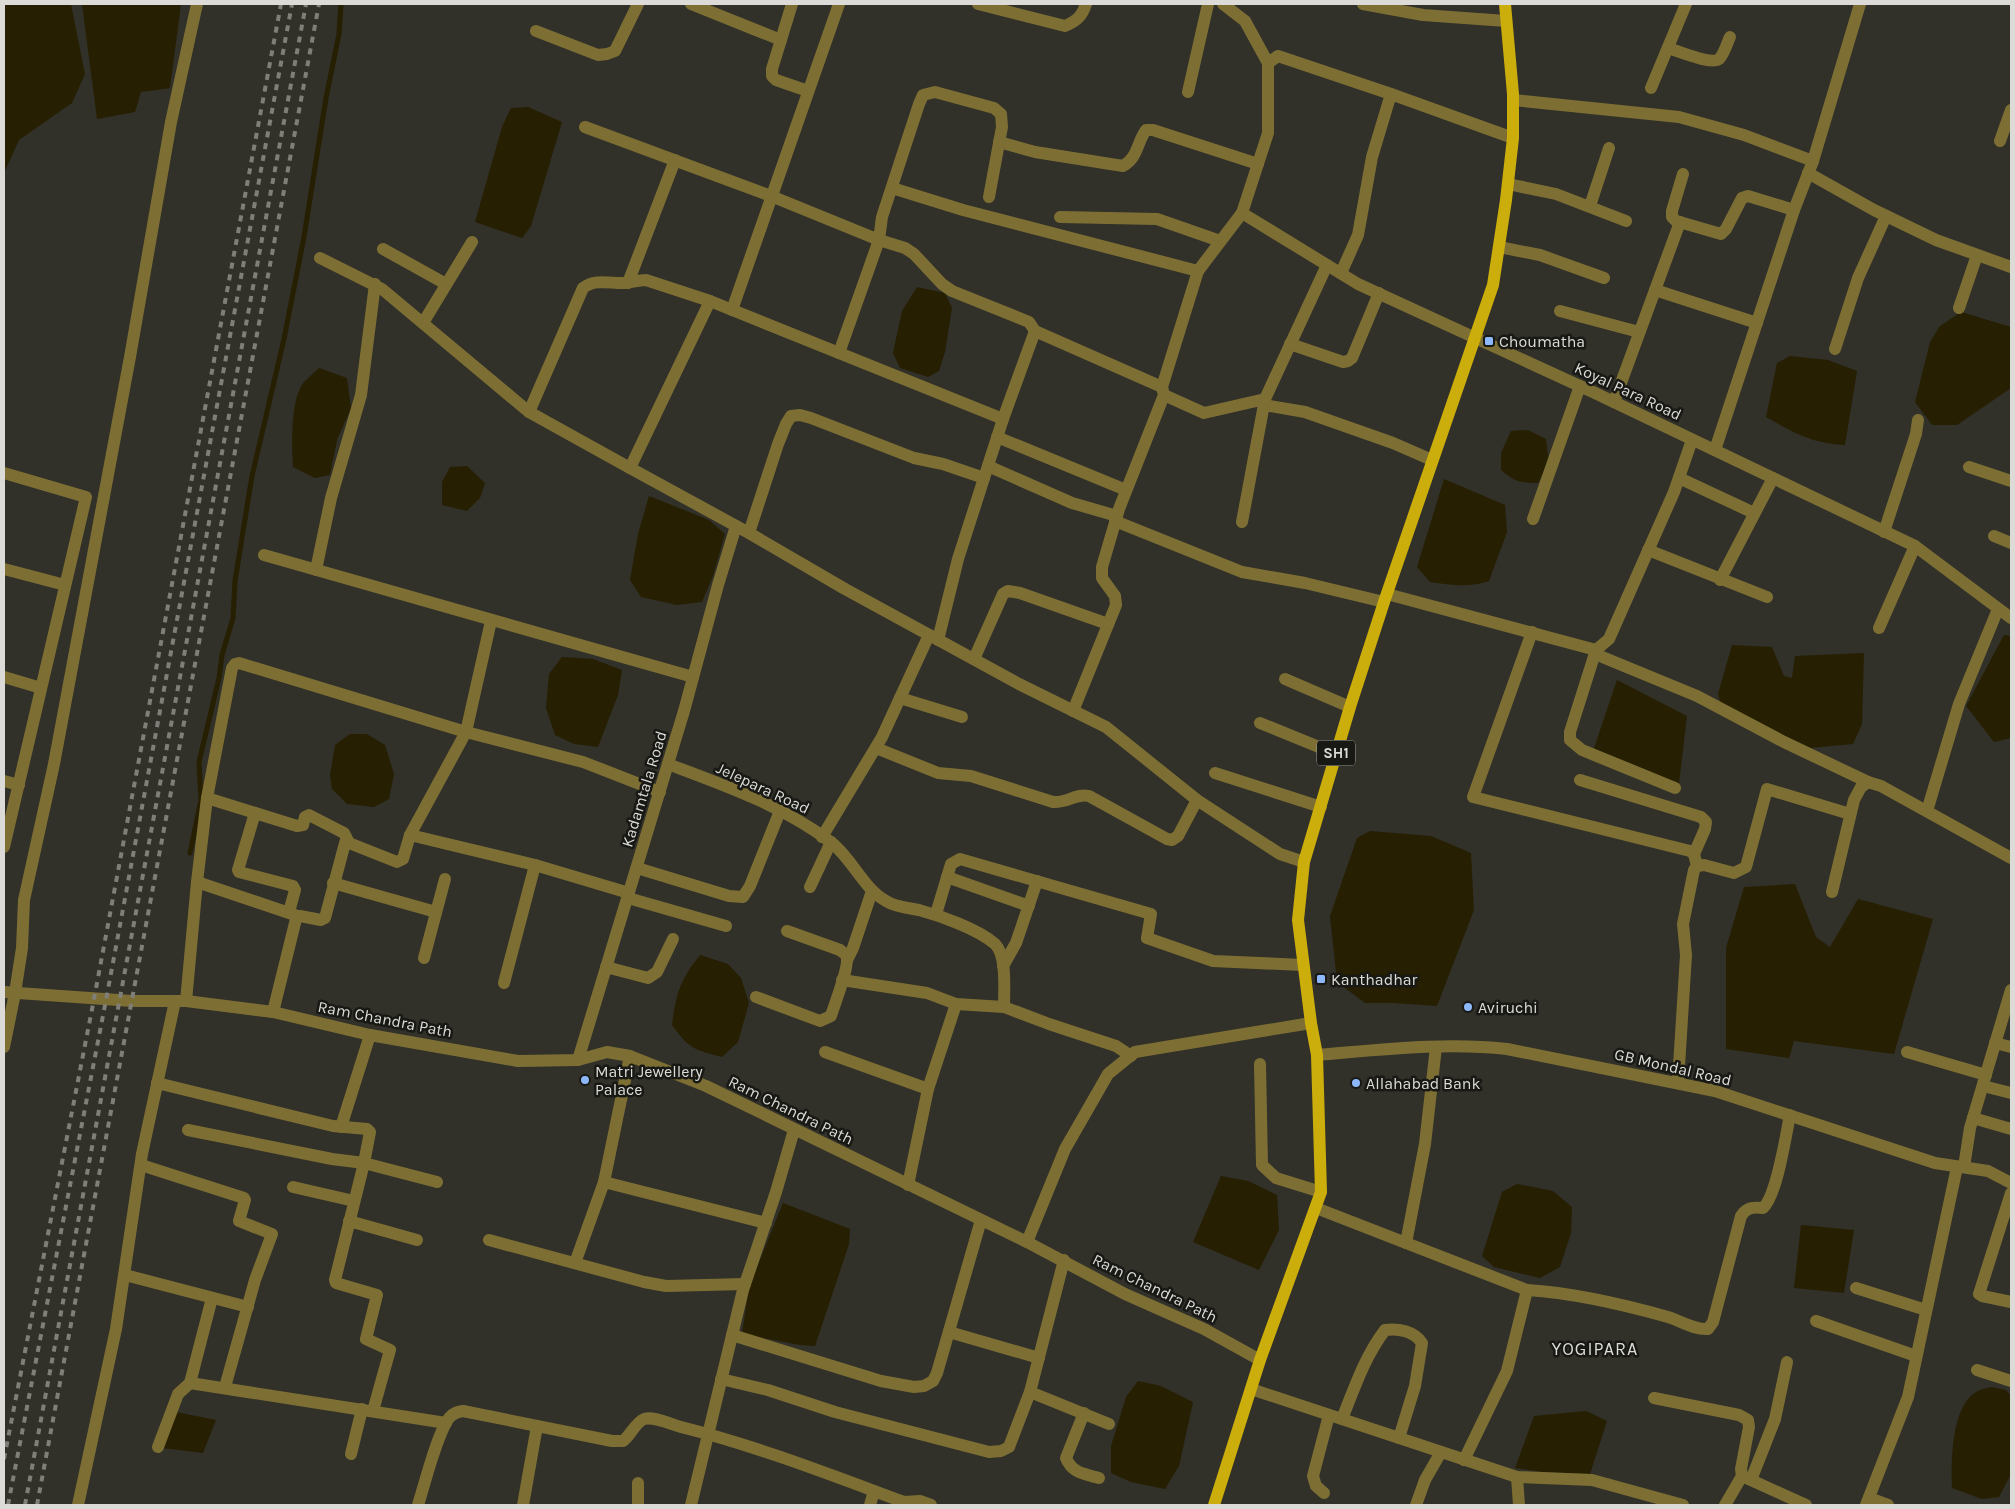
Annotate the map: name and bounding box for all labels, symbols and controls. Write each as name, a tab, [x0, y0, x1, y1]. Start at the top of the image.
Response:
place label: Choumatha	[1499, 332, 1585, 351]
marker: Choumatha	[1483, 335, 1495, 347]
street label: Koyal Para Road	[1571, 358, 1685, 424]
street label: Kadamtala Road	[617, 729, 671, 849]
road number: SH1	[1317, 740, 1355, 766]
street label: Jelepara Road	[713, 758, 813, 818]
place label: Kanthadhar	[1331, 970, 1418, 989]
marker: Kanthadhar	[1315, 973, 1327, 985]
street label: Ram Chandra Path	[316, 997, 454, 1041]
place label: Aviruchi	[1478, 998, 1538, 1017]
marker: Aviruchi	[1462, 1001, 1474, 1013]
street label: GB Mondal Road	[1613, 1044, 1733, 1090]
place label: Matri Jewellery Palace	[595, 1062, 703, 1099]
street label: Ram Chandra Path	[725, 1072, 857, 1148]
marker: Matri Jewellery Palace	[579, 1074, 591, 1086]
place label: Allahabad Bank	[1366, 1074, 1480, 1093]
marker: Allahabad Bank	[1350, 1077, 1362, 1089]
street label: Ram Chandra Path	[1089, 1250, 1221, 1326]
district label: YOGIPARA	[1552, 1338, 1638, 1360]

